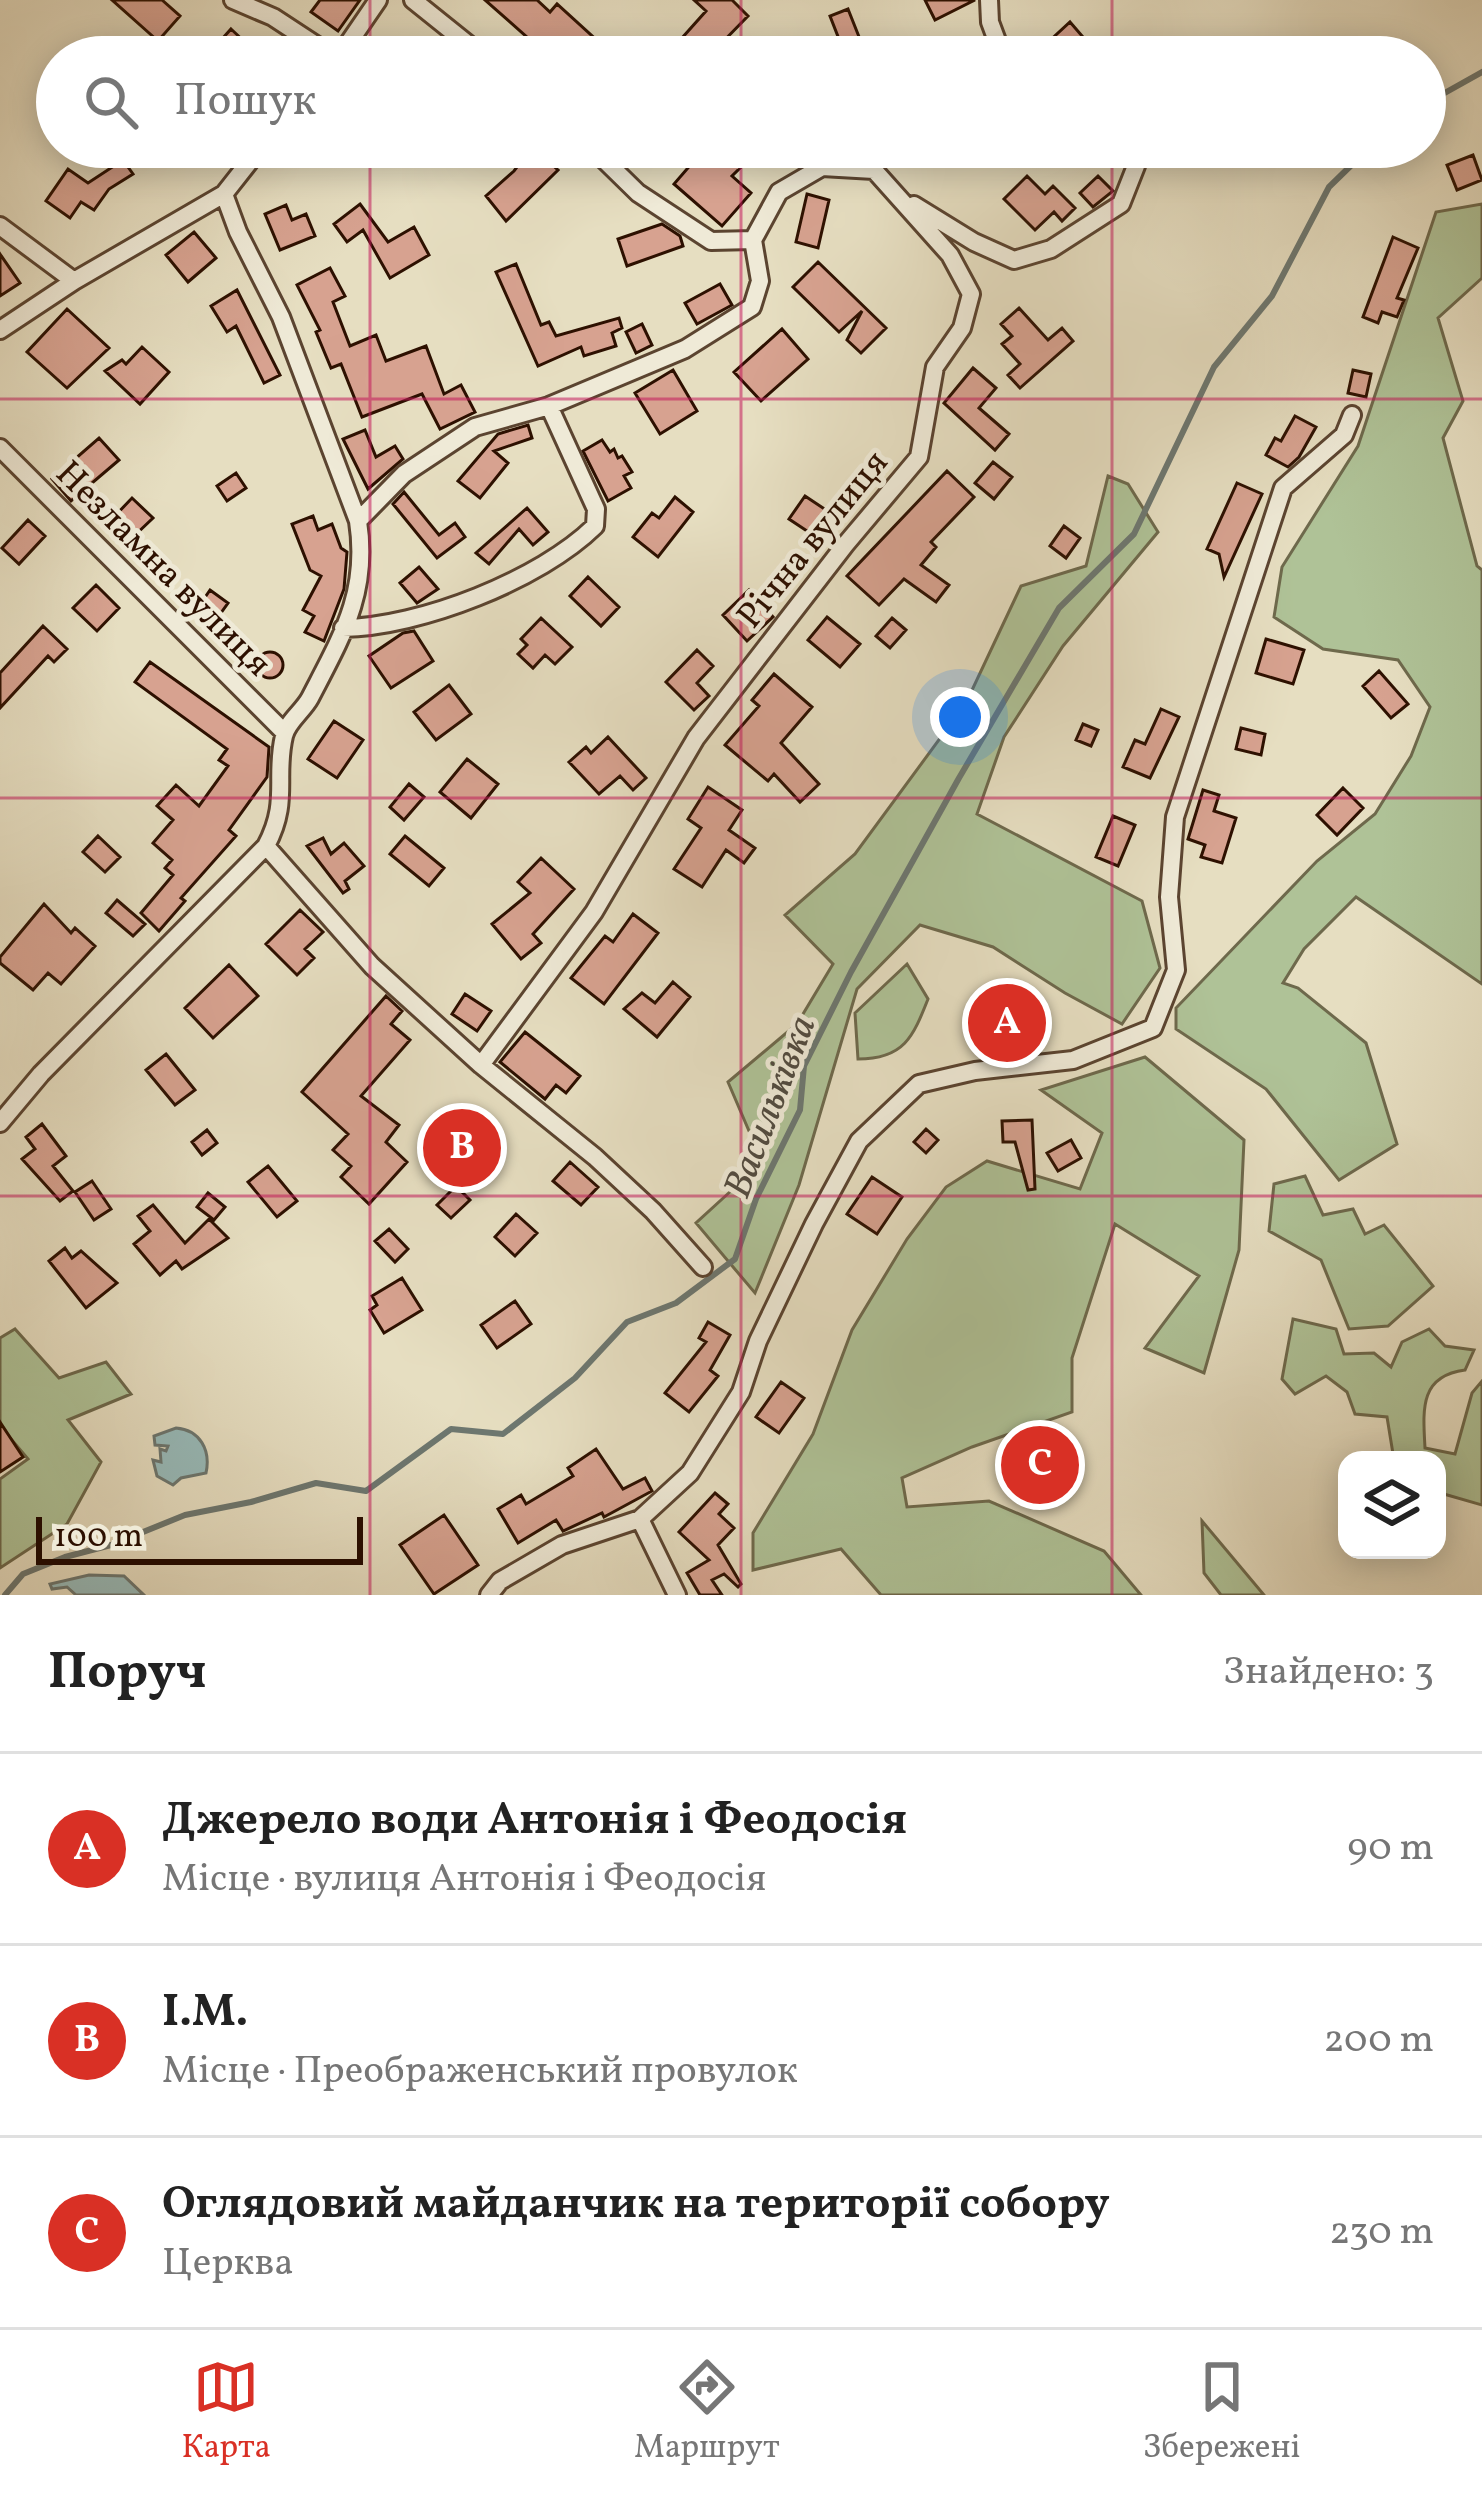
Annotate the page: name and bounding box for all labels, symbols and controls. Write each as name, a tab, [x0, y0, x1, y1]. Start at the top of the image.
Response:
search box	[36, 36, 1446, 168]
icon: search	[78, 69, 144, 135]
text: Пошук	[174, 71, 317, 134]
street label: Річна вулиця	[727, 441, 902, 640]
street label: Незламна вулиця	[43, 451, 281, 689]
your location	[930, 687, 990, 747]
pin: A	[968, 978, 1046, 1068]
water label: Васильківка	[712, 1009, 831, 1206]
pin: B	[423, 1103, 501, 1193]
pin: C	[1001, 1420, 1079, 1510]
map controls	[1338, 1451, 1446, 1559]
button: layers	[1338, 1451, 1446, 1559]
scale bar	[36, 1511, 363, 1564]
text: 100 m	[54, 1515, 143, 1561]
text: Поруч	[48, 1638, 206, 1709]
text: Знайдено: 3	[1223, 1646, 1434, 1700]
text: Джерело води Антонія і Феодосія	[162, 1790, 907, 1853]
text: A	[73, 1822, 101, 1876]
text: 90 m	[1347, 1822, 1434, 1876]
text: Місце · вулиця Антонія і Феодосія	[162, 1853, 766, 1907]
text: І.М.	[162, 1982, 248, 2045]
text: B	[74, 2014, 100, 2068]
text: 200 m	[1323, 2014, 1434, 2068]
text: Місце · Преображенський провулок	[162, 2045, 798, 2099]
text: Оглядовий майданчик на території собору	[162, 2174, 1110, 2237]
text: C	[74, 2206, 100, 2260]
text: 230 m	[1329, 2206, 1434, 2260]
text: Церква	[162, 2237, 294, 2291]
tab: Карта	[181, 2354, 271, 2472]
tab: Маршрут	[634, 2354, 780, 2472]
tab: Збережені	[1143, 2354, 1301, 2472]

